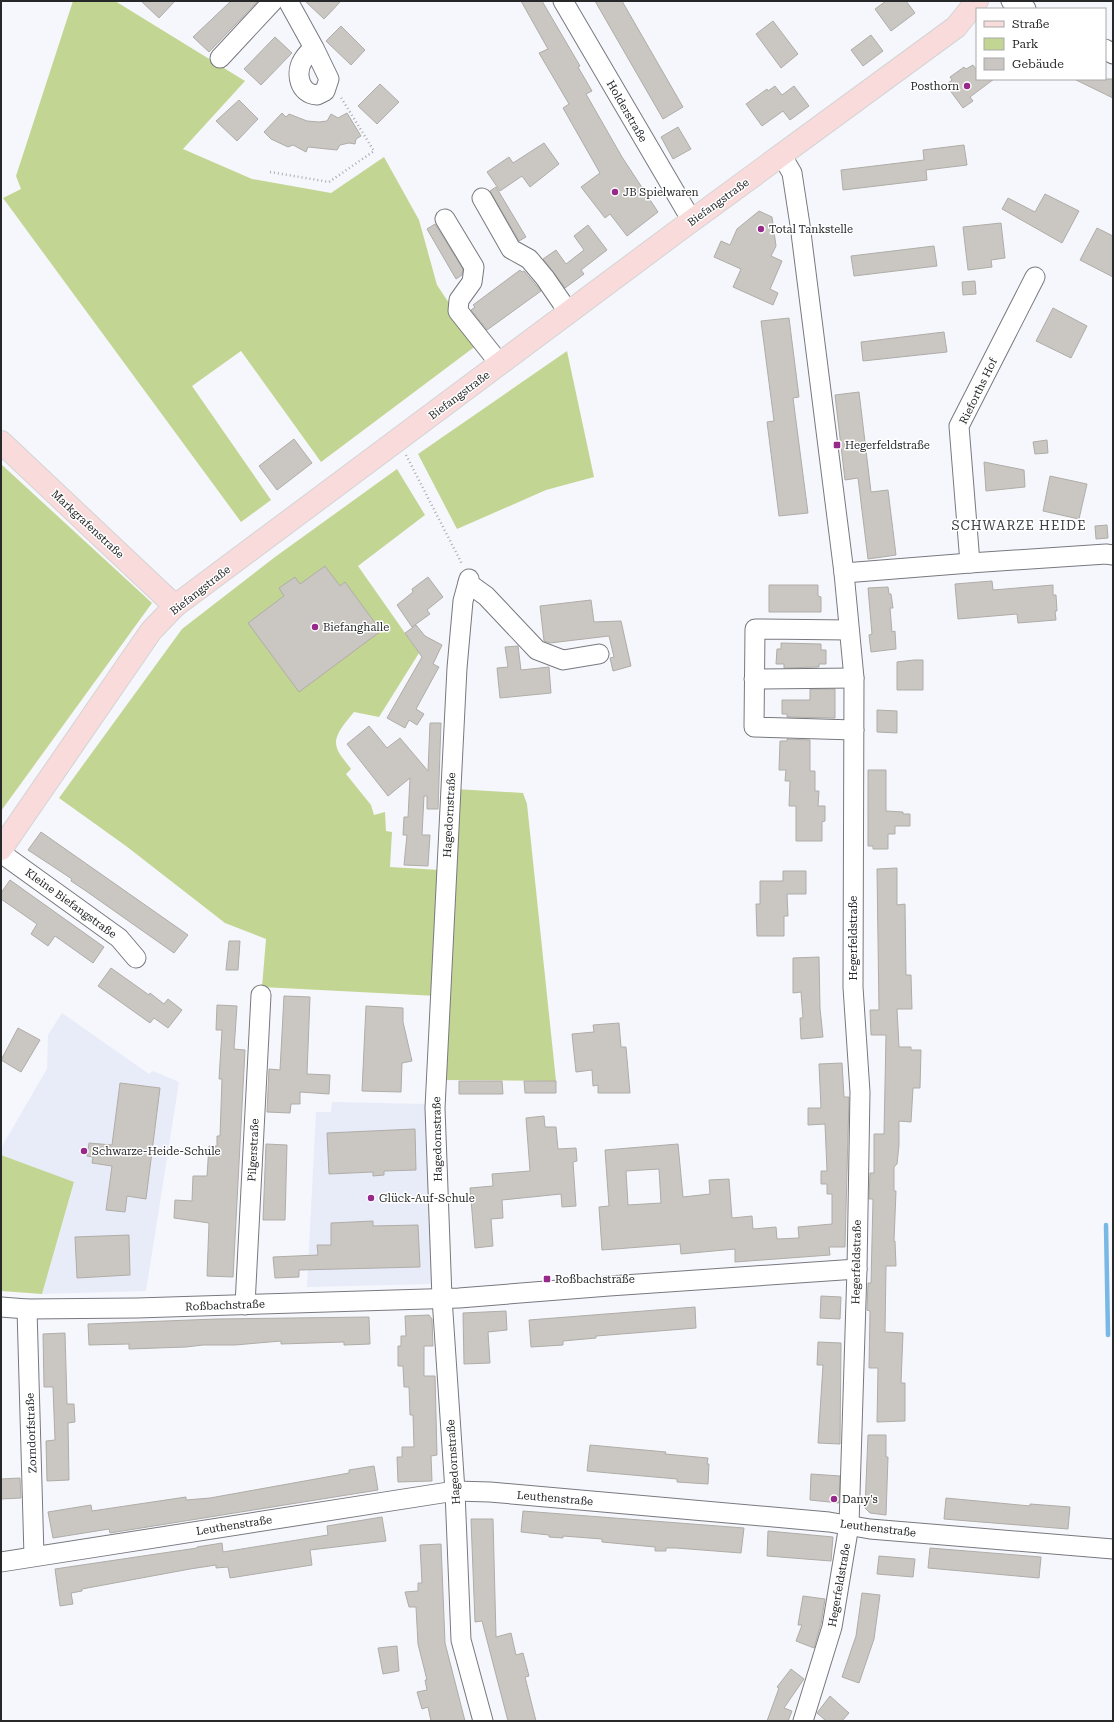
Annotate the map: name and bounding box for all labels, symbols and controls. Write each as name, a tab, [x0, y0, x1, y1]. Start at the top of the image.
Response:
legend	[976, 8, 1106, 80]
text: Straße	[1012, 17, 1050, 31]
text: Park	[1012, 37, 1039, 51]
text: Gebäude	[1012, 57, 1064, 71]
street label: Holderstraße	[604, 78, 650, 145]
place label: Posthorn	[911, 80, 959, 93]
marker: Posthorn	[962, 81, 972, 91]
street label: Biefangstraße	[685, 176, 752, 229]
place label: JB Spielwaren	[623, 186, 699, 199]
marker: JB Spielwaren	[610, 187, 620, 197]
place label: Total Tankstelle	[769, 223, 853, 236]
marker: Total Tankstelle	[756, 224, 766, 234]
street label: Rieforths Hof	[957, 355, 1000, 426]
street label: Biefangstraße	[426, 368, 492, 423]
place label: Hegerfeldstraße	[845, 439, 930, 452]
marker: Hegerfeldstraße	[832, 440, 842, 450]
street label: Markgrafenstraße	[49, 487, 127, 561]
district label: SCHWARZE HEIDE	[951, 518, 1087, 533]
street label: Biefangstraße	[168, 563, 233, 618]
place label: Biefanghalle	[323, 621, 389, 634]
marker: Biefanghalle	[310, 622, 320, 632]
street label: Hagedornstraße	[441, 772, 458, 858]
street label: Kleine Biefangstraße	[23, 866, 119, 941]
street label: Hegerfeldstraße	[847, 896, 860, 980]
street label: Hagedornstraße	[430, 1096, 445, 1182]
street label: Pilgerstraße	[245, 1118, 262, 1182]
place label: Schwarze-Heide-Schule	[92, 1145, 221, 1158]
marker: Schwarze-Heide-Schule	[79, 1146, 89, 1156]
place label: Glück-Auf-Schule	[379, 1192, 475, 1205]
marker: Glück-Auf-Schule	[366, 1193, 376, 1203]
street label: Hegerfeldstraße	[849, 1219, 864, 1305]
place label: Roßbachstraße	[555, 1273, 635, 1286]
marker: Roßbachstraße	[542, 1274, 552, 1284]
street label: Roßbachstraße	[185, 1298, 265, 1313]
street label: Zorndorfstraße	[24, 1393, 39, 1473]
street label: Hagedornstraße	[444, 1419, 463, 1505]
street label: Leuthenstraße	[516, 1489, 594, 1508]
place label: Dany's	[842, 1493, 878, 1506]
marker: Dany's	[829, 1494, 839, 1504]
street label: Leuthenstraße	[195, 1513, 273, 1538]
street label: Leuthenstraße	[839, 1517, 917, 1540]
street label: Hegerfeldstraße	[826, 1542, 853, 1628]

